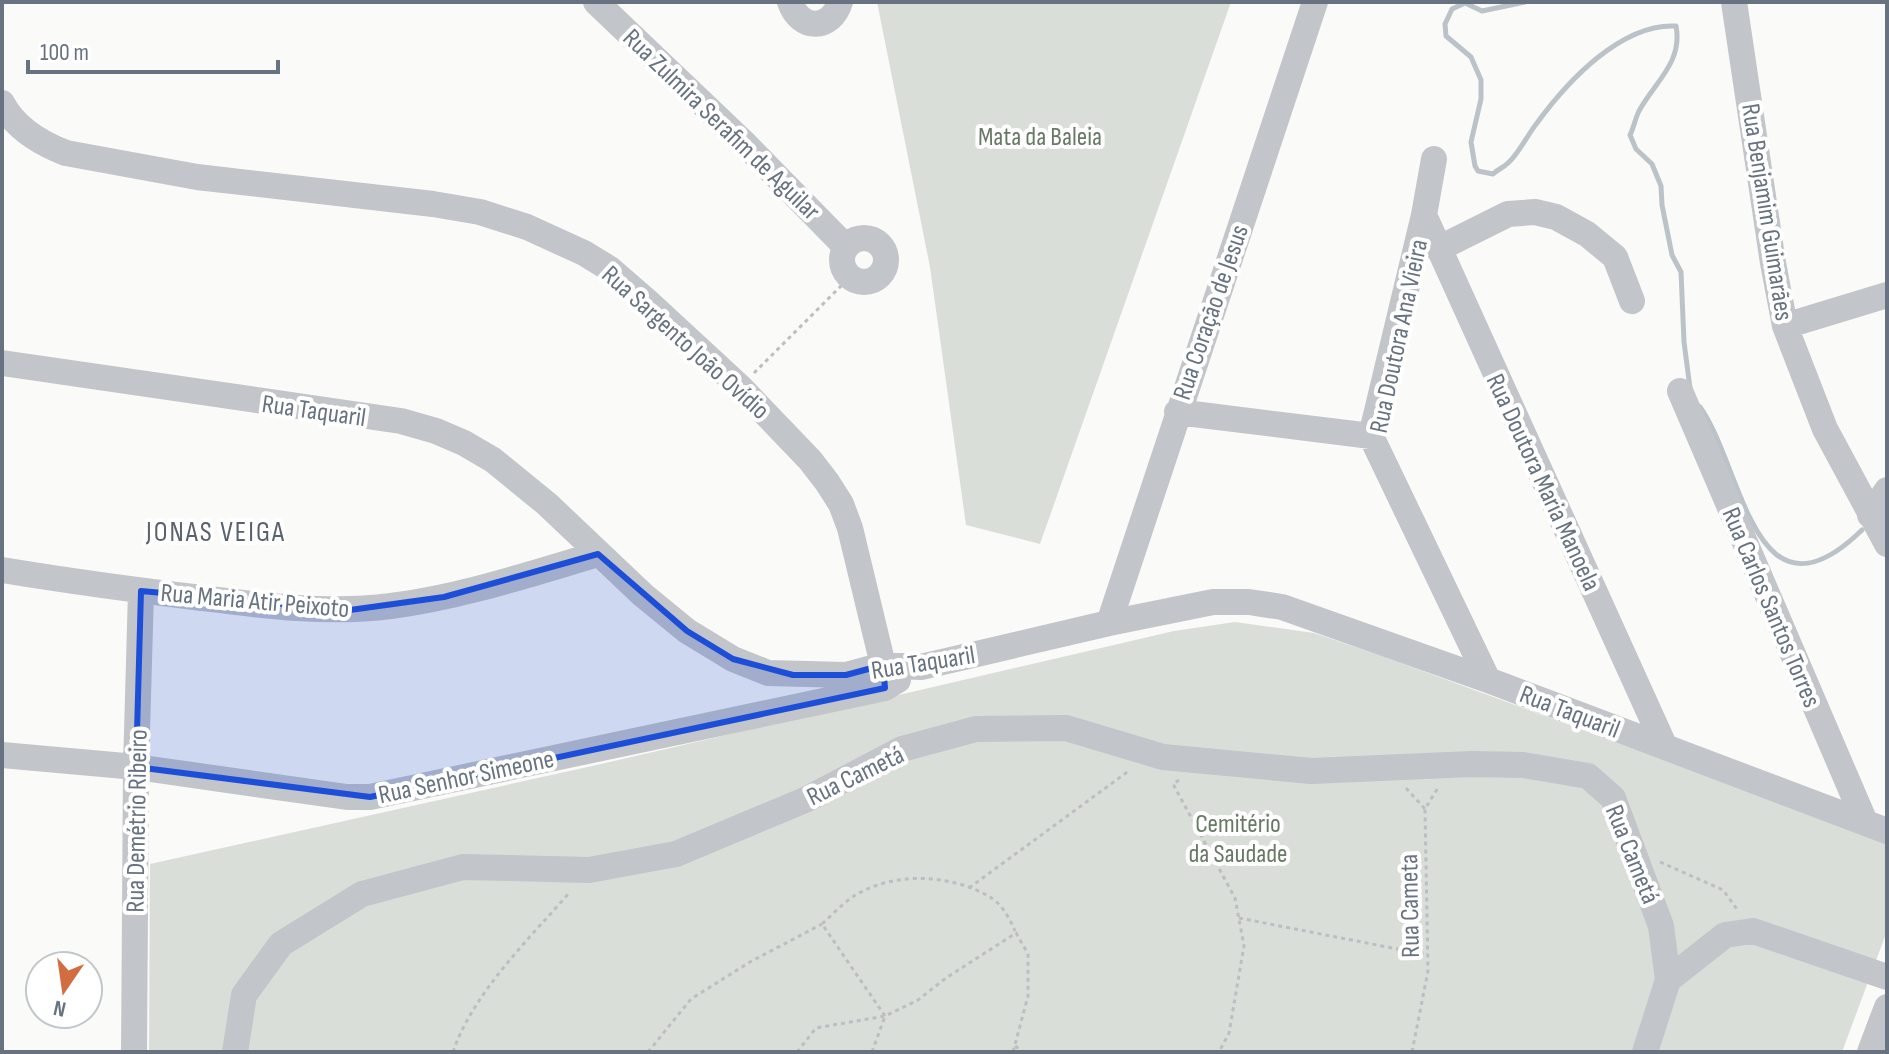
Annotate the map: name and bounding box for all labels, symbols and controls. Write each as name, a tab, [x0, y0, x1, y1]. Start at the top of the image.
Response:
street label: Rua Zulmira Serafim de Aguilar	[616, 23, 826, 228]
scale bar	[28, 24, 278, 74]
text: 100 m	[40, 38, 89, 67]
street label: Rua Benjamim Guimarães	[1734, 101, 1799, 323]
park label: Mata da Baleia	[978, 122, 1102, 153]
street label: Rua Coração de Jesus	[1167, 221, 1256, 404]
street label: Rua Doutora Ana Vieira	[1364, 237, 1435, 436]
street label: Rua Sargento João Ovídio	[595, 260, 775, 427]
street label: Rua Doutora Maria Manoela	[1479, 369, 1607, 596]
street label: Rua Taquaril	[260, 389, 368, 434]
street label: Rua Carlos Santos Torres	[1715, 503, 1827, 712]
district label: JONAS VEIGA	[145, 516, 286, 549]
street label: Rua Maria Atir Peixoto	[159, 578, 351, 625]
street label: Rua Taquaril	[869, 640, 977, 687]
street label: Rua Taquaril	[1515, 679, 1624, 746]
street label: Rua Demétrio Ribeiro	[120, 729, 155, 913]
street label: Rua Cametá	[802, 740, 909, 813]
street label: Rua Senhor Simeone	[376, 744, 557, 811]
street label: Rua Cametá	[1598, 801, 1665, 909]
park label: Cemitério da Saudade	[1188, 809, 1288, 870]
street label: Rua Cameta	[1394, 854, 1427, 958]
north arrow	[24, 950, 104, 1030]
text: N	[51, 994, 69, 1023]

